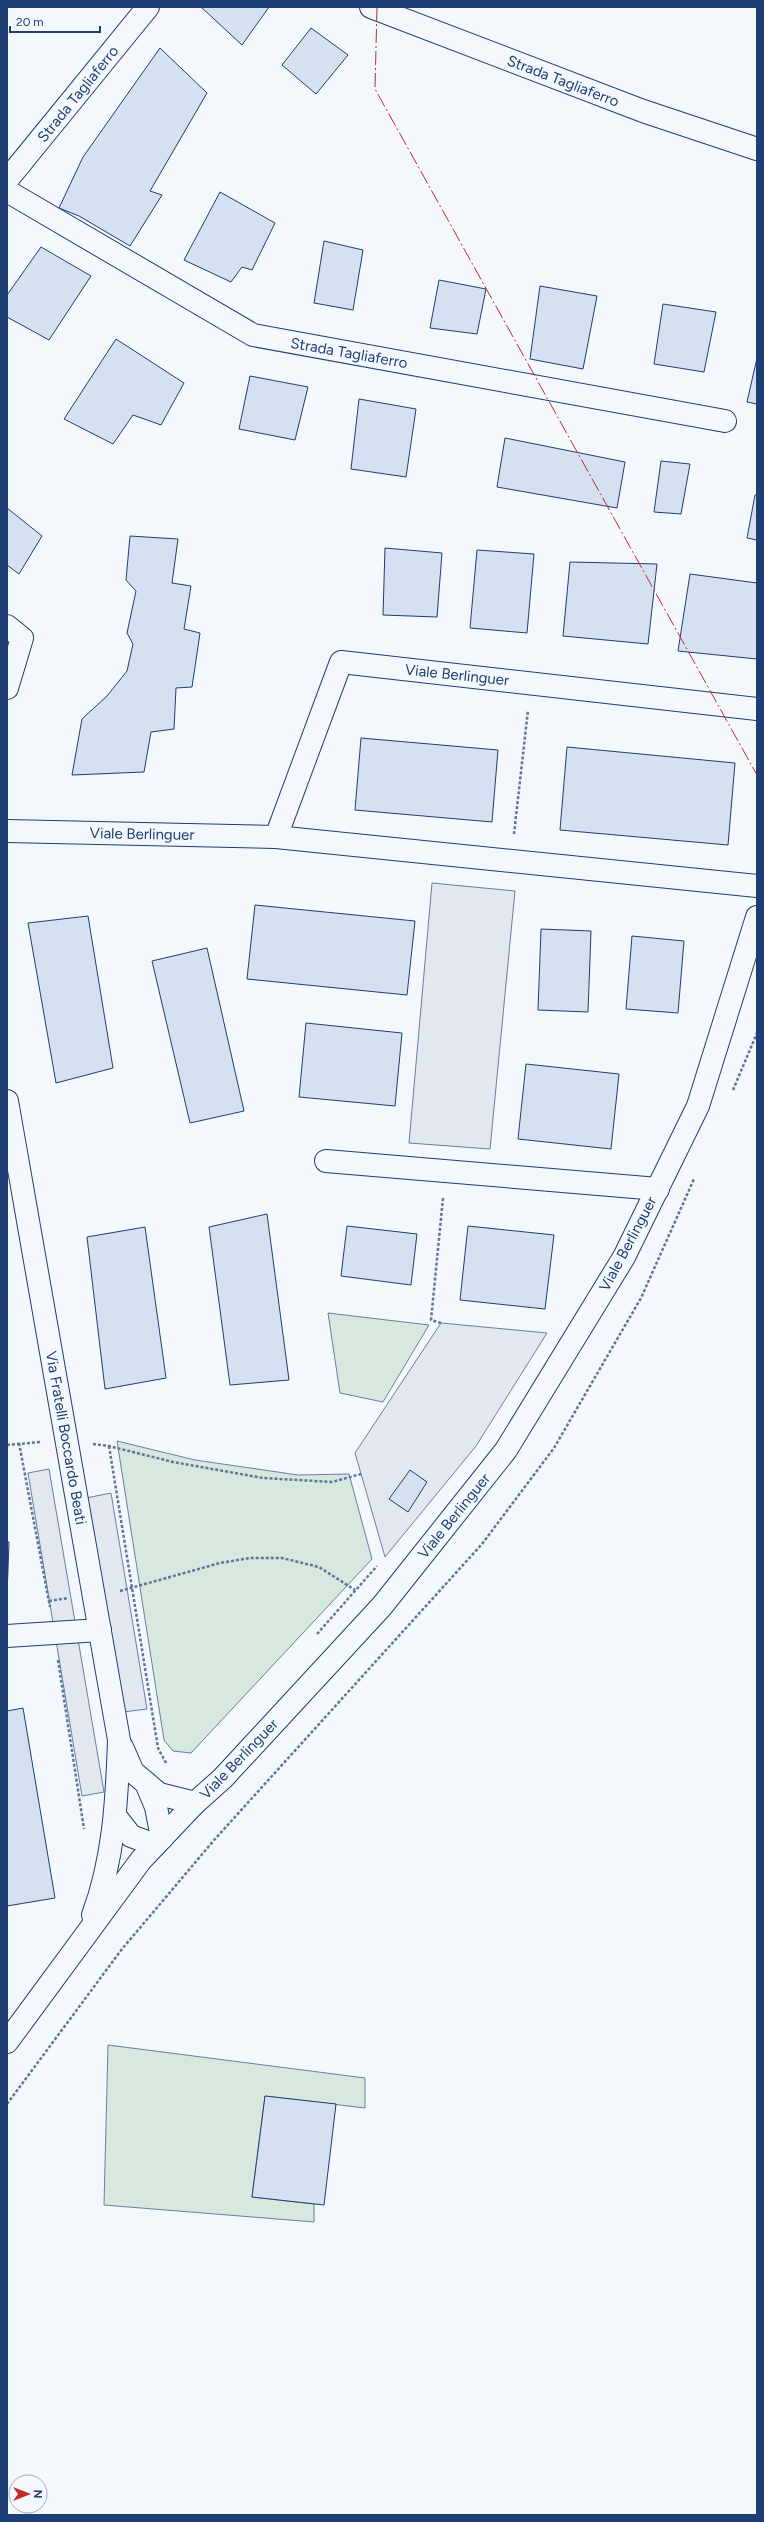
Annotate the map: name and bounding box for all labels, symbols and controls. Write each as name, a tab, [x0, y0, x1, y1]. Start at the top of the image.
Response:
scale bar	[10, 8, 100, 34]
text: 20 m	[16, 15, 44, 29]
street label: Strada Tagliaferro	[34, 42, 122, 146]
street label: Strada Tagliaferro	[504, 51, 622, 111]
street label: Strada Tagliaferro	[289, 334, 409, 372]
street label: Viale Berlinguer	[404, 661, 510, 689]
street label: Viale Berlinguer	[89, 824, 195, 844]
street label: Viale Berlinguer	[595, 1194, 661, 1294]
street label: Via Fratelli Boccardo Beati	[42, 1350, 90, 1526]
street label: Viale Berlinguer	[414, 1470, 494, 1562]
street label: Viale Berlinguer	[196, 1715, 282, 1803]
north arrow	[8, 2474, 48, 2514]
text: N	[31, 2490, 44, 2498]

